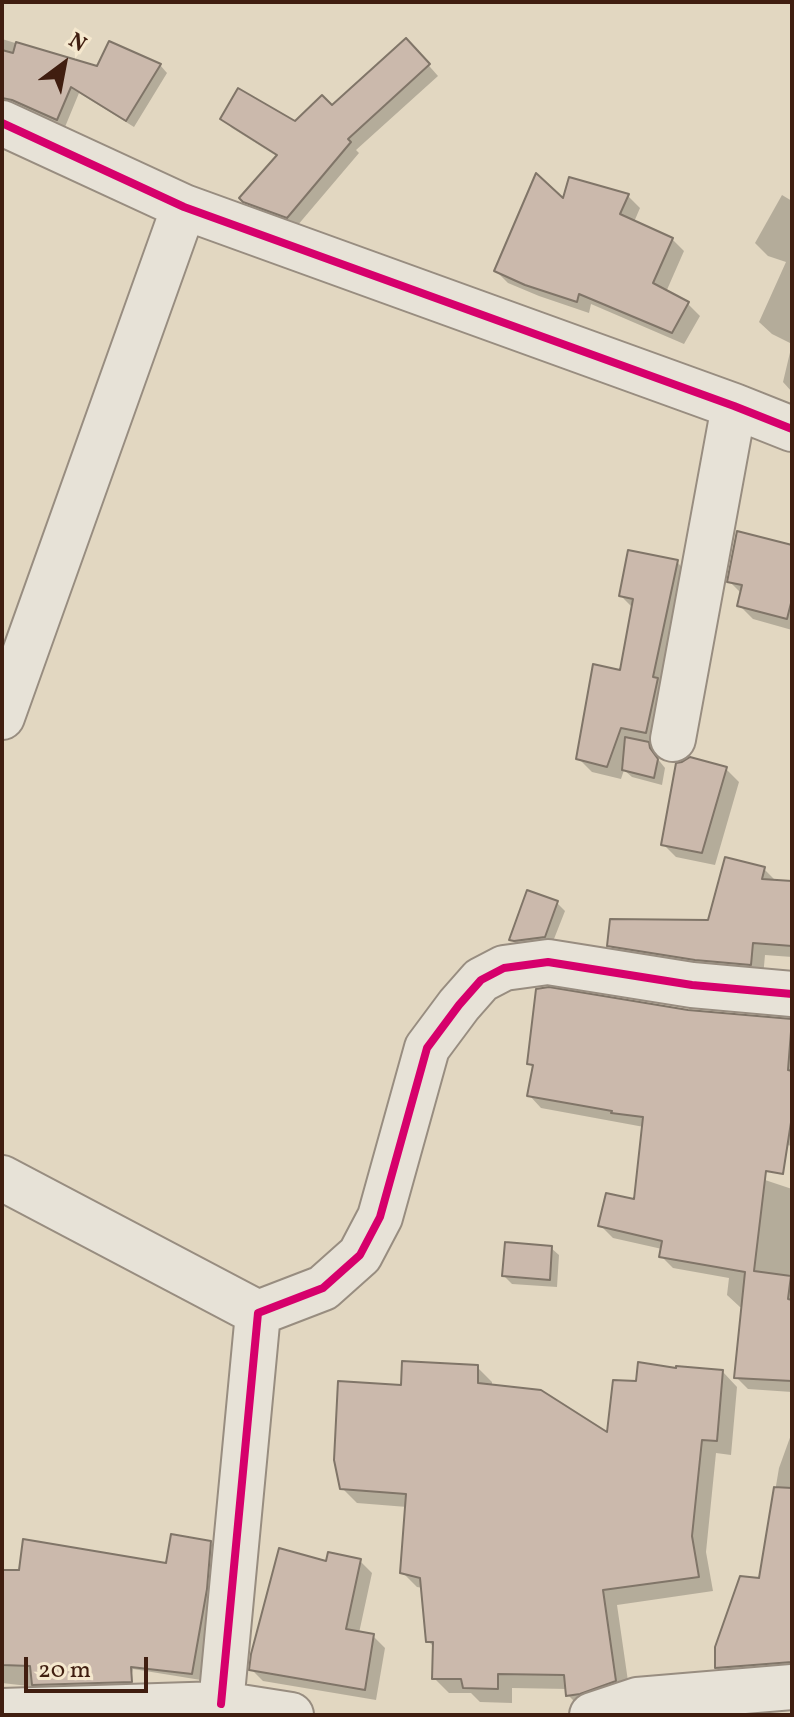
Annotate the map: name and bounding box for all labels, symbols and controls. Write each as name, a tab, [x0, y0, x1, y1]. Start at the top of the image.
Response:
north arrow	[24, 24, 104, 104]
text: N	[62, 26, 92, 61]
scale bar	[28, 1641, 152, 1691]
text: 20 m	[38, 1654, 91, 1688]

